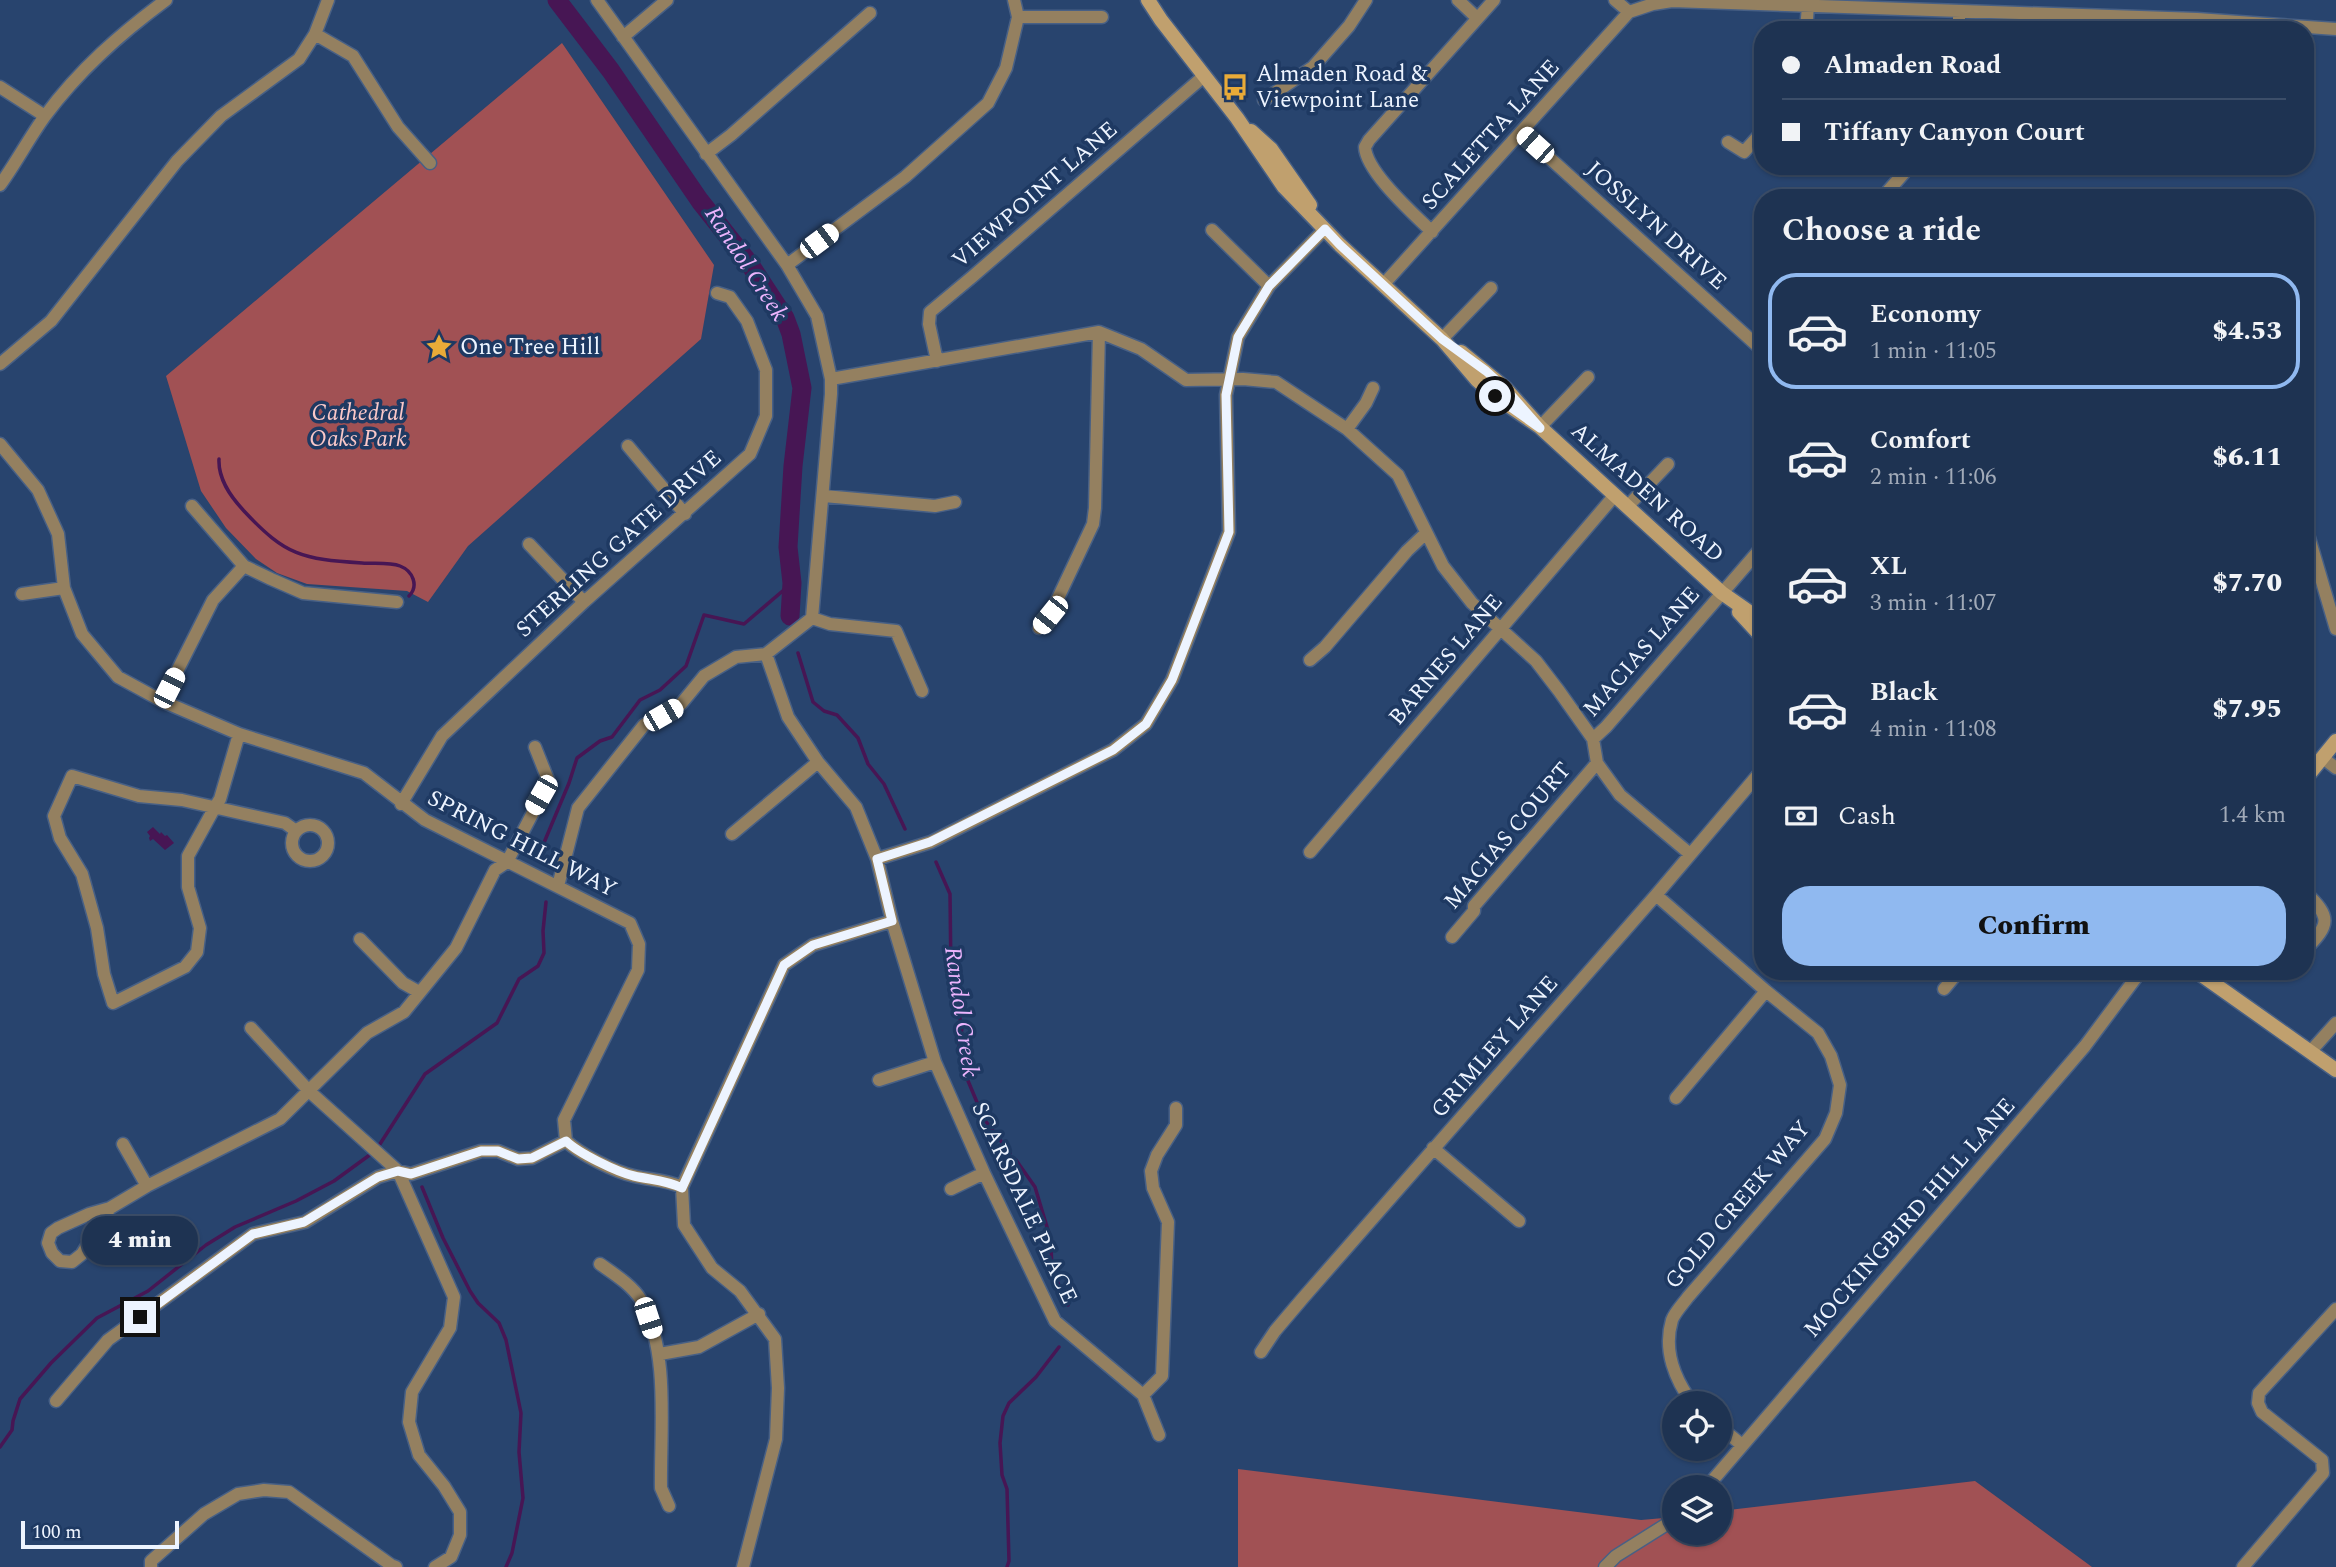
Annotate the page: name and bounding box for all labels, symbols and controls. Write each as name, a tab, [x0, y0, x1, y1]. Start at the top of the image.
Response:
text: Almaden Road	[1824, 45, 2001, 85]
street label: SCALETTA LANE	[1413, 52, 1569, 218]
place label: Almaden Road & Viewpoint Lane	[1256, 57, 1427, 118]
bus stop icon: Almaden Road & Viewpoint Lane	[1220, 72, 1250, 102]
text: Tiffany Canyon Court	[1824, 112, 2085, 152]
street label: VIEWPOINT LANE	[944, 113, 1126, 277]
car	[1513, 123, 1558, 167]
street label: JOSSLYN DRIVE	[1578, 153, 1734, 299]
water label: Randol Creek	[695, 199, 797, 329]
text: Choose a ride	[1782, 206, 1981, 255]
car	[796, 220, 843, 262]
text: Economy	[1870, 294, 1980, 334]
icon: car	[1786, 300, 1849, 363]
text: $4.53	[2212, 311, 2282, 351]
place label: One Tree Hill	[460, 330, 600, 365]
place icon: One Tree Hill	[424, 332, 454, 362]
text: 1 min · 11:05	[1870, 334, 1997, 369]
route start	[1479, 380, 1511, 412]
park label: Cathedral Oaks Park	[309, 396, 407, 457]
street label: ALMADEN ROAD	[1562, 414, 1732, 572]
text: Comfort	[1870, 420, 1971, 460]
icon: car	[1786, 426, 1849, 489]
text: $6.11	[2212, 437, 2282, 477]
street label: STERLING GATE DRIVE	[508, 442, 730, 646]
text: 2 min · 11:06	[1870, 460, 1997, 495]
text: XL	[1870, 546, 1907, 586]
icon: car	[1786, 552, 1849, 615]
text: $7.70	[2212, 563, 2282, 603]
street label: MACIAS LANE	[1575, 579, 1709, 725]
street label: BARNES LANE	[1380, 586, 1512, 734]
text: 3 min · 11:07	[1870, 586, 1997, 621]
car	[1029, 592, 1072, 638]
car	[151, 665, 188, 711]
text: Black	[1870, 672, 1938, 712]
icon: car	[1786, 678, 1849, 741]
text: $7.95	[2212, 689, 2282, 729]
car	[640, 695, 687, 735]
text: 4 min · 11:08	[1870, 712, 1997, 747]
street label: MACIAS COURT	[1436, 754, 1580, 918]
car	[522, 772, 561, 818]
street label: SPRING HILL WAY	[421, 781, 623, 907]
text: Cash	[1838, 796, 1896, 836]
icon: cash	[1782, 797, 1820, 835]
text: 1.4 km	[2219, 798, 2286, 833]
button: Confirm	[1782, 886, 2286, 966]
water label: Randol Creek	[934, 944, 988, 1080]
street label: GRIMLEY LANE	[1423, 968, 1567, 1126]
street label: MOCKINGBIRD HILL LANE	[1796, 1090, 2024, 1346]
street label: SCARSDALE PLACE	[962, 1096, 1086, 1310]
street label: GOLD CREEK WAY	[1657, 1113, 1819, 1297]
callout: 4 min	[82, 1216, 198, 1264]
text: 4 min	[108, 1223, 172, 1258]
car	[632, 1295, 665, 1341]
route end	[124, 1301, 156, 1333]
map controls	[1662, 1391, 1732, 1545]
button: locate	[1662, 1391, 1732, 1461]
button: layers	[1662, 1475, 1732, 1545]
scale bar	[21, 1518, 178, 1550]
text: 100 m	[32, 1518, 82, 1547]

